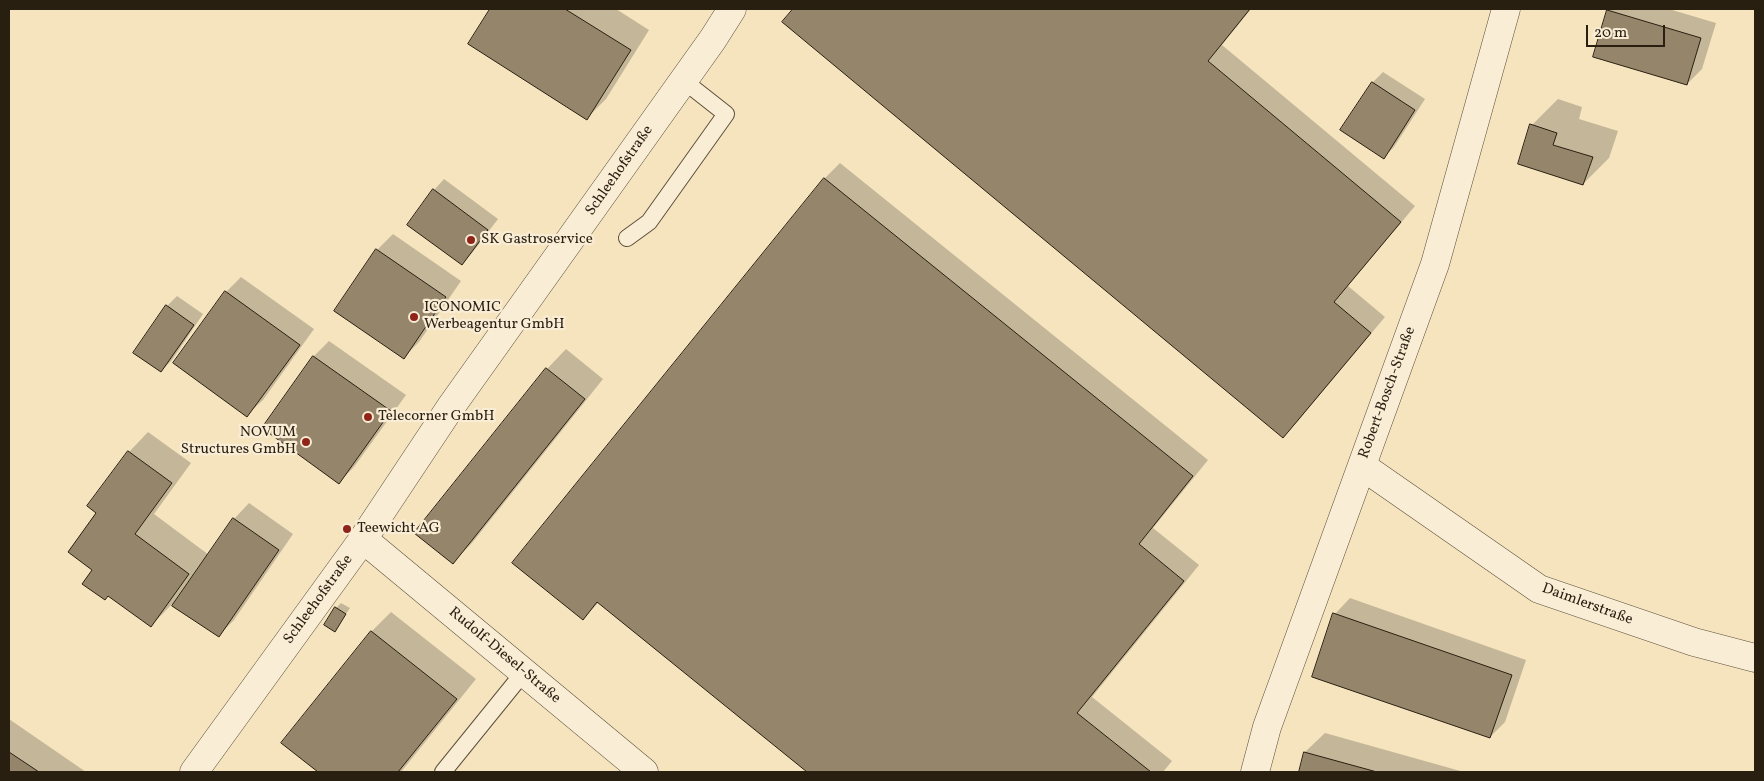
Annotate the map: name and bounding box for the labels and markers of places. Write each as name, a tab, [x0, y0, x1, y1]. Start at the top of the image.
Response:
place label: SK Gastroservice	[481, 231, 593, 249]
marker: SK Gastroservice	[465, 234, 477, 246]
place label: ICONOMIC Werbeagentur GmbH	[424, 299, 565, 334]
marker: ICONOMIC Werbeagentur GmbH	[408, 311, 420, 323]
place label: Telecorner GmbH	[378, 408, 494, 426]
marker: Telecorner GmbH	[362, 411, 374, 423]
place label: NOVUM Structures GmbH	[181, 424, 296, 459]
marker: NOVUM Structures GmbH	[300, 436, 312, 448]
place label: Teewicht AG	[357, 520, 440, 538]
marker: Teewicht AG	[341, 523, 353, 535]

